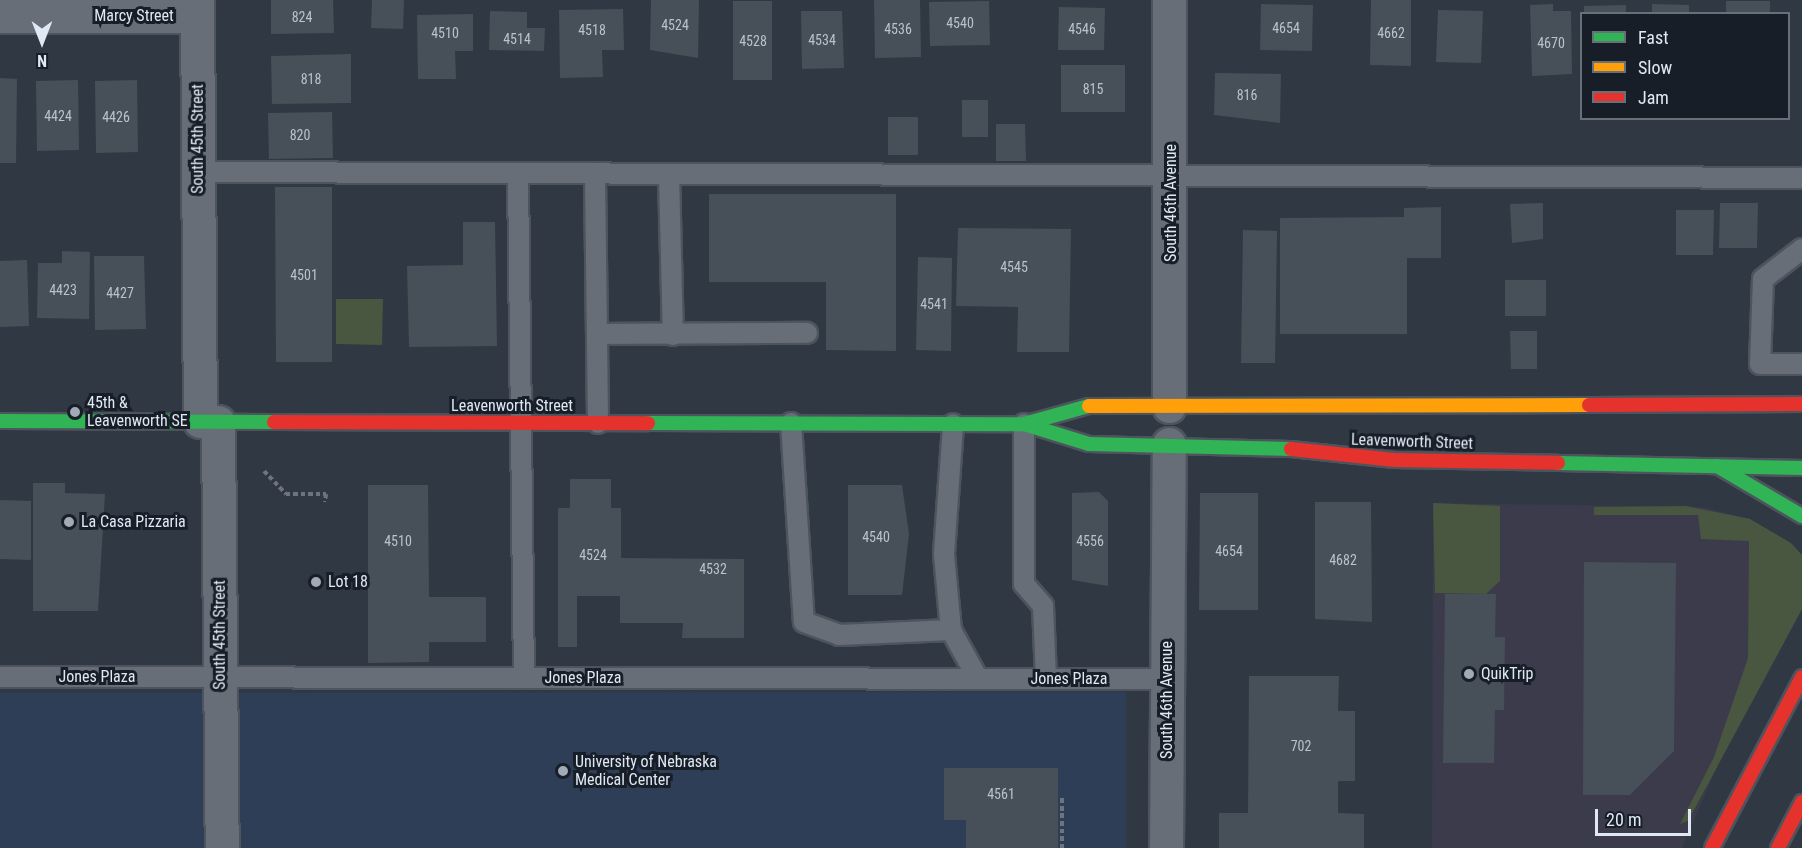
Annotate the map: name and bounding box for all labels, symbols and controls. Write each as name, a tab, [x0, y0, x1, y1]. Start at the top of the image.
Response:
street label: Marcy Street	[94, 6, 174, 26]
house number: 824	[292, 9, 312, 25]
north arrow	[12, 12, 72, 72]
legend	[1580, 12, 1790, 120]
house number: 4540	[946, 15, 974, 31]
house number: 4524	[661, 17, 689, 33]
house number: 4654	[1272, 20, 1300, 36]
house number: 4536	[884, 21, 912, 37]
house number: 4546	[1068, 21, 1096, 37]
house number: 4518	[578, 22, 606, 38]
house number: 4510	[431, 25, 459, 41]
house number: 4662	[1377, 25, 1405, 41]
text: Fast	[1638, 27, 1669, 48]
house number: 4514	[503, 31, 531, 47]
house number: 4534	[808, 32, 836, 48]
house number: 4528	[739, 33, 767, 49]
house number: 4670	[1537, 35, 1565, 51]
text: N	[37, 51, 47, 70]
text: Slow	[1638, 57, 1672, 78]
house number: 818	[301, 71, 321, 87]
house number: 815	[1083, 81, 1103, 97]
street label: South 45th Street	[188, 84, 208, 194]
house number: 816	[1237, 87, 1257, 103]
text: Jam	[1638, 87, 1669, 108]
house number: 4424	[44, 108, 72, 124]
house number: 4426	[102, 109, 130, 125]
house number: 820	[290, 127, 310, 143]
street label: South 46th Avenue	[1161, 144, 1181, 262]
house number: 4545	[1000, 259, 1028, 275]
house number: 4501	[290, 267, 318, 283]
house number: 4423	[49, 282, 77, 298]
house number: 4427	[106, 285, 134, 301]
house number: 4541	[920, 296, 948, 312]
place label: 45th & Leavenworth SE	[87, 393, 188, 431]
street label: Leavenworth Street	[451, 396, 573, 416]
marker: 45th & Leavenworth SE	[68, 405, 82, 419]
street label: Leavenworth Street	[1351, 430, 1473, 454]
place label: La Casa Pizzaria	[81, 512, 186, 532]
marker: La Casa Pizzaria	[62, 515, 76, 529]
house number: 4540	[862, 529, 890, 545]
house number: 4510	[384, 533, 412, 549]
house number: 4556	[1076, 533, 1104, 549]
house number: 4654	[1215, 543, 1243, 559]
house number: 4524	[579, 547, 607, 563]
house number: 4682	[1329, 552, 1357, 568]
house number: 4532	[699, 561, 727, 577]
place label: Lot 18	[328, 572, 368, 592]
marker: Lot 18	[309, 575, 323, 589]
street label: South 45th Street	[210, 580, 230, 690]
street label: South 46th Avenue	[1157, 641, 1177, 759]
place label: QuikTrip	[1481, 664, 1533, 684]
street label: Jones Plaza	[59, 667, 135, 687]
marker: QuikTrip	[1462, 667, 1476, 681]
street label: Jones Plaza	[545, 668, 621, 688]
street label: Jones Plaza	[1031, 669, 1107, 689]
house number: 702	[1291, 738, 1311, 754]
place label: University of Nebraska Medical Center	[575, 752, 717, 790]
marker: University of Nebraska Medical Center	[556, 764, 570, 778]
house number: 4561	[987, 786, 1015, 802]
scale bar	[1598, 797, 1694, 835]
text: 20 m	[1606, 809, 1641, 830]

